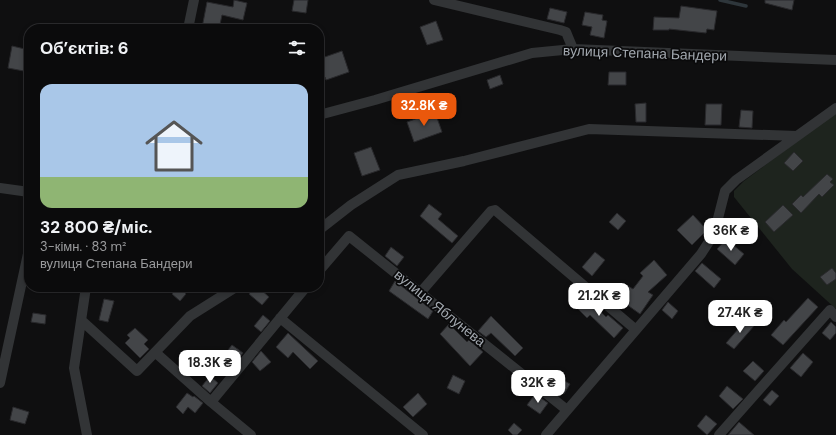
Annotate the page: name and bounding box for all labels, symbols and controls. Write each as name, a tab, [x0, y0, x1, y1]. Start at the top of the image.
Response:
text: Об’єктів: 6	[40, 37, 129, 59]
icon: filters	[286, 37, 308, 59]
street label: вулиця Степана Бандери	[563, 41, 727, 65]
pin: 32.8K ₴	[387, 93, 461, 127]
text: 32.8K ₴	[400, 97, 448, 114]
icon: home	[138, 110, 210, 182]
text: 32 800 ₴/міс.	[40, 216, 152, 238]
pin: 36K ₴	[703, 218, 759, 252]
text: 36K ₴	[713, 222, 749, 239]
text: 3-кімн. · 83 m²	[40, 238, 126, 255]
text: вулиця Степана Бандери	[40, 255, 192, 272]
street label: вулиця Яблунева	[391, 266, 490, 350]
pin: 21.2K ₴	[562, 283, 636, 317]
text: 21.2K ₴	[577, 287, 621, 304]
pin: 27.4K ₴	[703, 300, 777, 334]
text: 27.4K ₴	[717, 304, 763, 321]
pin: 18.3K ₴	[173, 350, 247, 384]
text: 18.3K ₴	[188, 354, 232, 371]
pin: 32K ₴	[510, 370, 566, 404]
text: 32K ₴	[520, 374, 556, 391]

